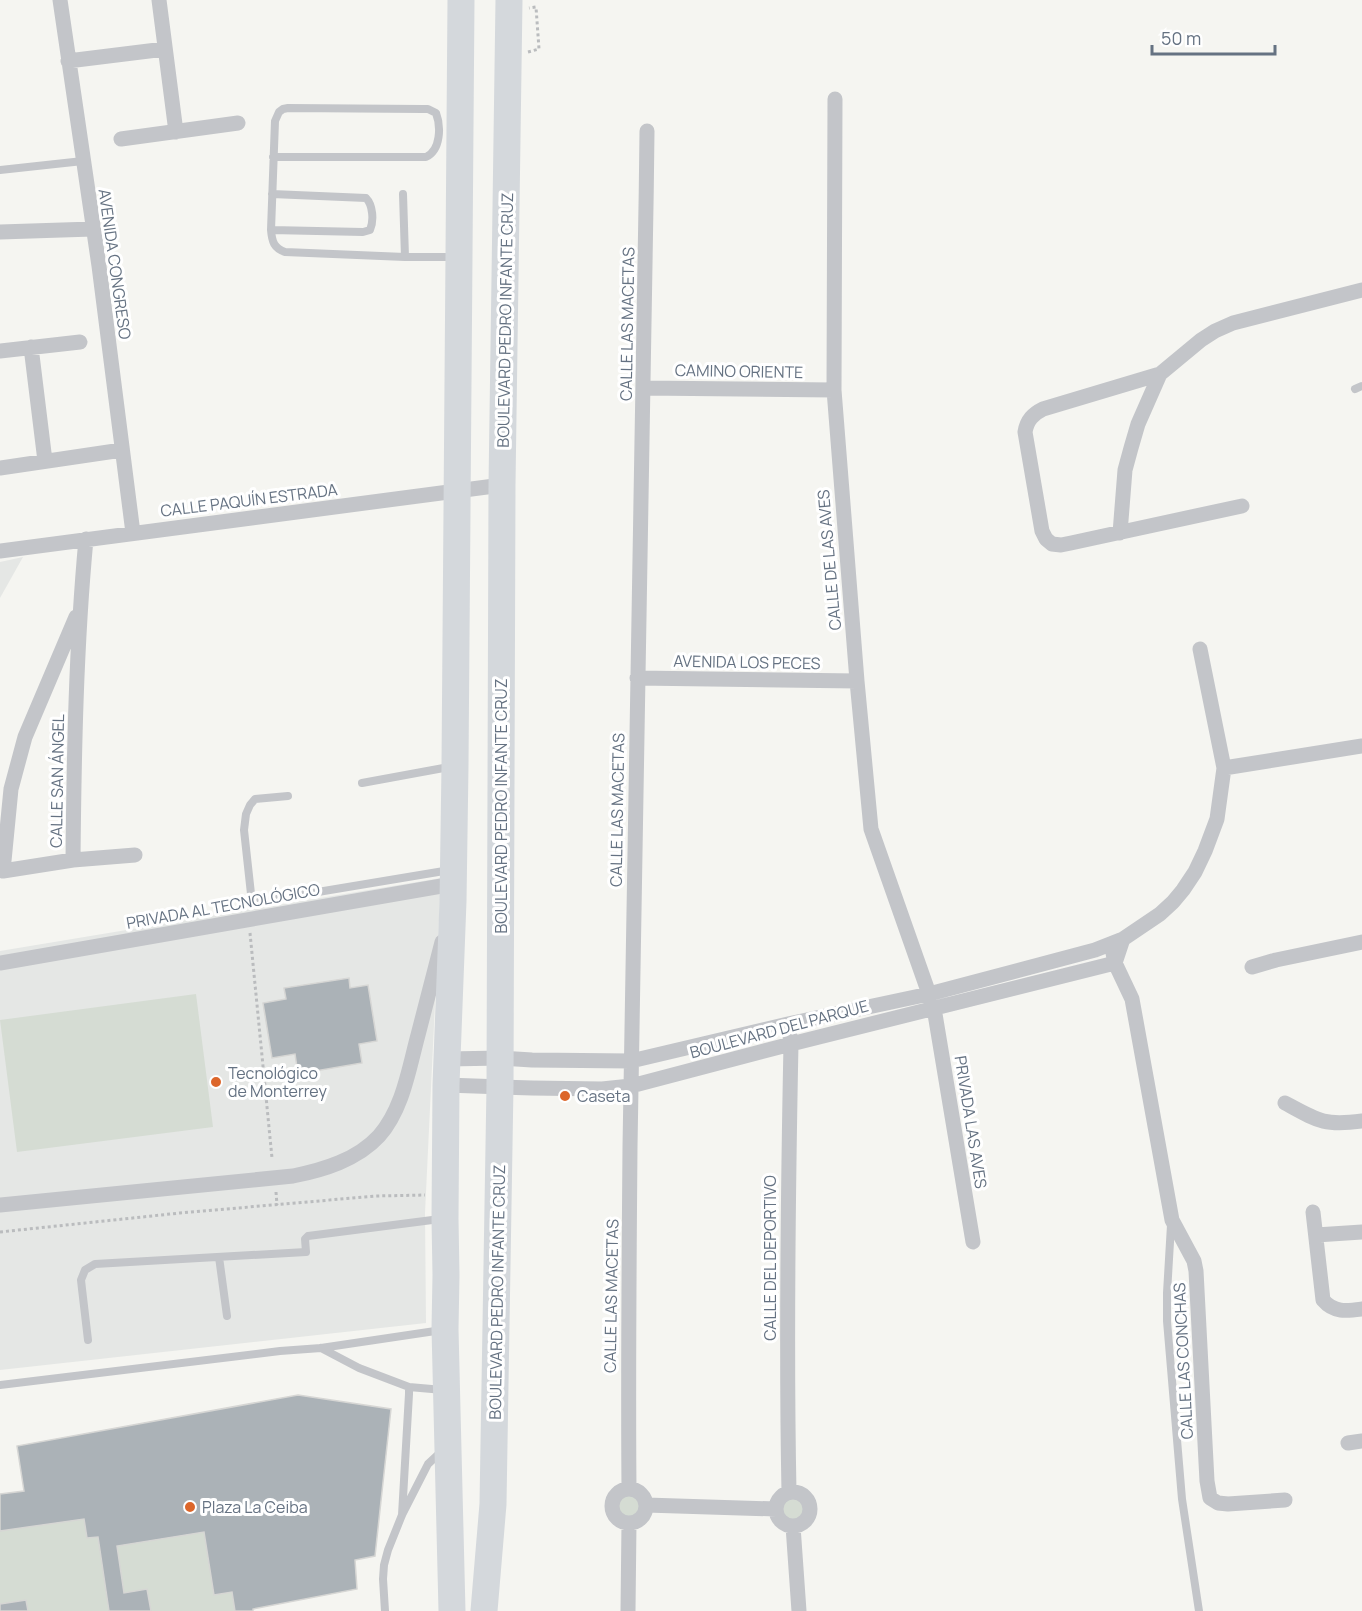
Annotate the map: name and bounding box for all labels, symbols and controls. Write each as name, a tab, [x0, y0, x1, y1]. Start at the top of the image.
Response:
scale bar	[1152, 18, 1275, 56]
text: 50 m	[1161, 26, 1201, 50]
street label: AVENIDA CONGRESO	[94, 187, 137, 341]
street label: BOULEVARD PEDRO INFANTE CRUZ	[492, 192, 518, 448]
street label: CALLE LAS MACETAS	[615, 247, 639, 401]
street label: CAMINO ORIENTE	[675, 359, 803, 383]
street label: CALLE PAQUÍN ESTRADA	[159, 478, 339, 522]
street label: CALLE DE LAS AVES	[812, 489, 846, 631]
street label: AVENIDA LOS PECES	[673, 650, 821, 674]
street label: BOULEVARD PEDRO INFANTE CRUZ	[490, 678, 512, 934]
street label: CALLE SAN ÁNGEL	[45, 714, 69, 848]
street label: CALLE LAS MACETAS	[605, 733, 629, 887]
street label: PRIVADA AL TECNOLÓGICO	[124, 878, 322, 934]
street label: BOULEVARD DEL PARQUE	[687, 995, 871, 1063]
street label: PRIVADA LAS AVES	[950, 1054, 992, 1190]
place label: Tecnológico de Monterrey	[228, 1062, 327, 1102]
marker: Tecnológico de Monterrey	[209, 1075, 223, 1089]
place label: Caseta	[577, 1085, 630, 1107]
marker: Caseta	[558, 1089, 572, 1103]
street label: BOULEVARD PEDRO INFANTE CRUZ	[484, 1164, 510, 1420]
street label: CALLE DEL DEPORTIVO	[759, 1175, 781, 1341]
street label: CALLE LAS MACETAS	[599, 1219, 623, 1373]
street label: CALLE LAS CONCHAS	[1168, 1282, 1198, 1440]
place label: Plaza La Ceiba	[202, 1496, 308, 1518]
marker: Plaza La Ceiba	[183, 1500, 197, 1514]

